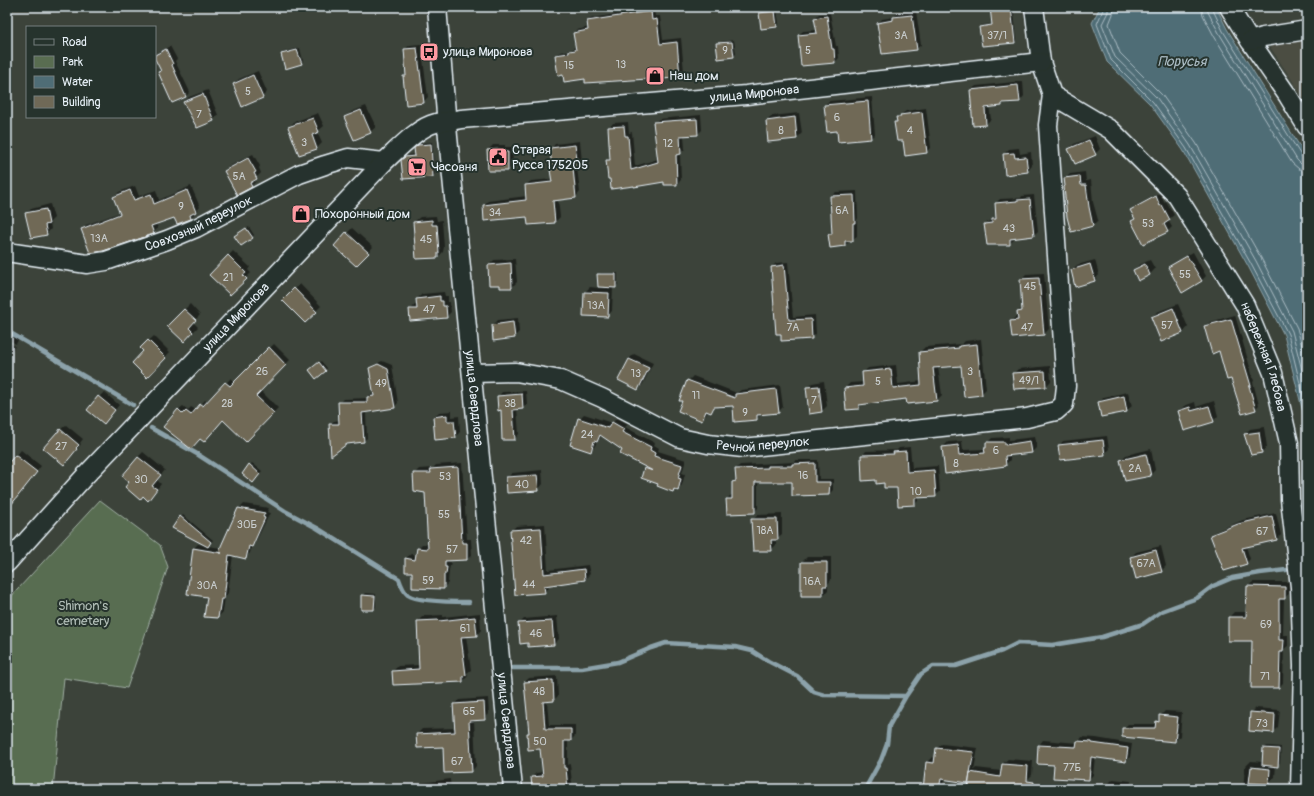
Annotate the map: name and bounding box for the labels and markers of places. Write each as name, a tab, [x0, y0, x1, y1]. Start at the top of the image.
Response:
bus stop icon: улица Миронова	[418, 41, 440, 63]
place label: улица Миронова	[442, 44, 532, 60]
shop icon: Наш дом	[644, 65, 666, 87]
place label: Наш дом	[669, 68, 719, 84]
place label: Старая Русса 175205	[512, 142, 588, 173]
public building icon: Старая Русса 175205	[487, 146, 509, 168]
supermarket icon: Часовня	[406, 156, 428, 178]
place label: Часовня	[431, 159, 477, 175]
shop icon: Похоронный дом	[290, 203, 312, 225]
place label: Похоронный дом	[315, 206, 410, 222]

